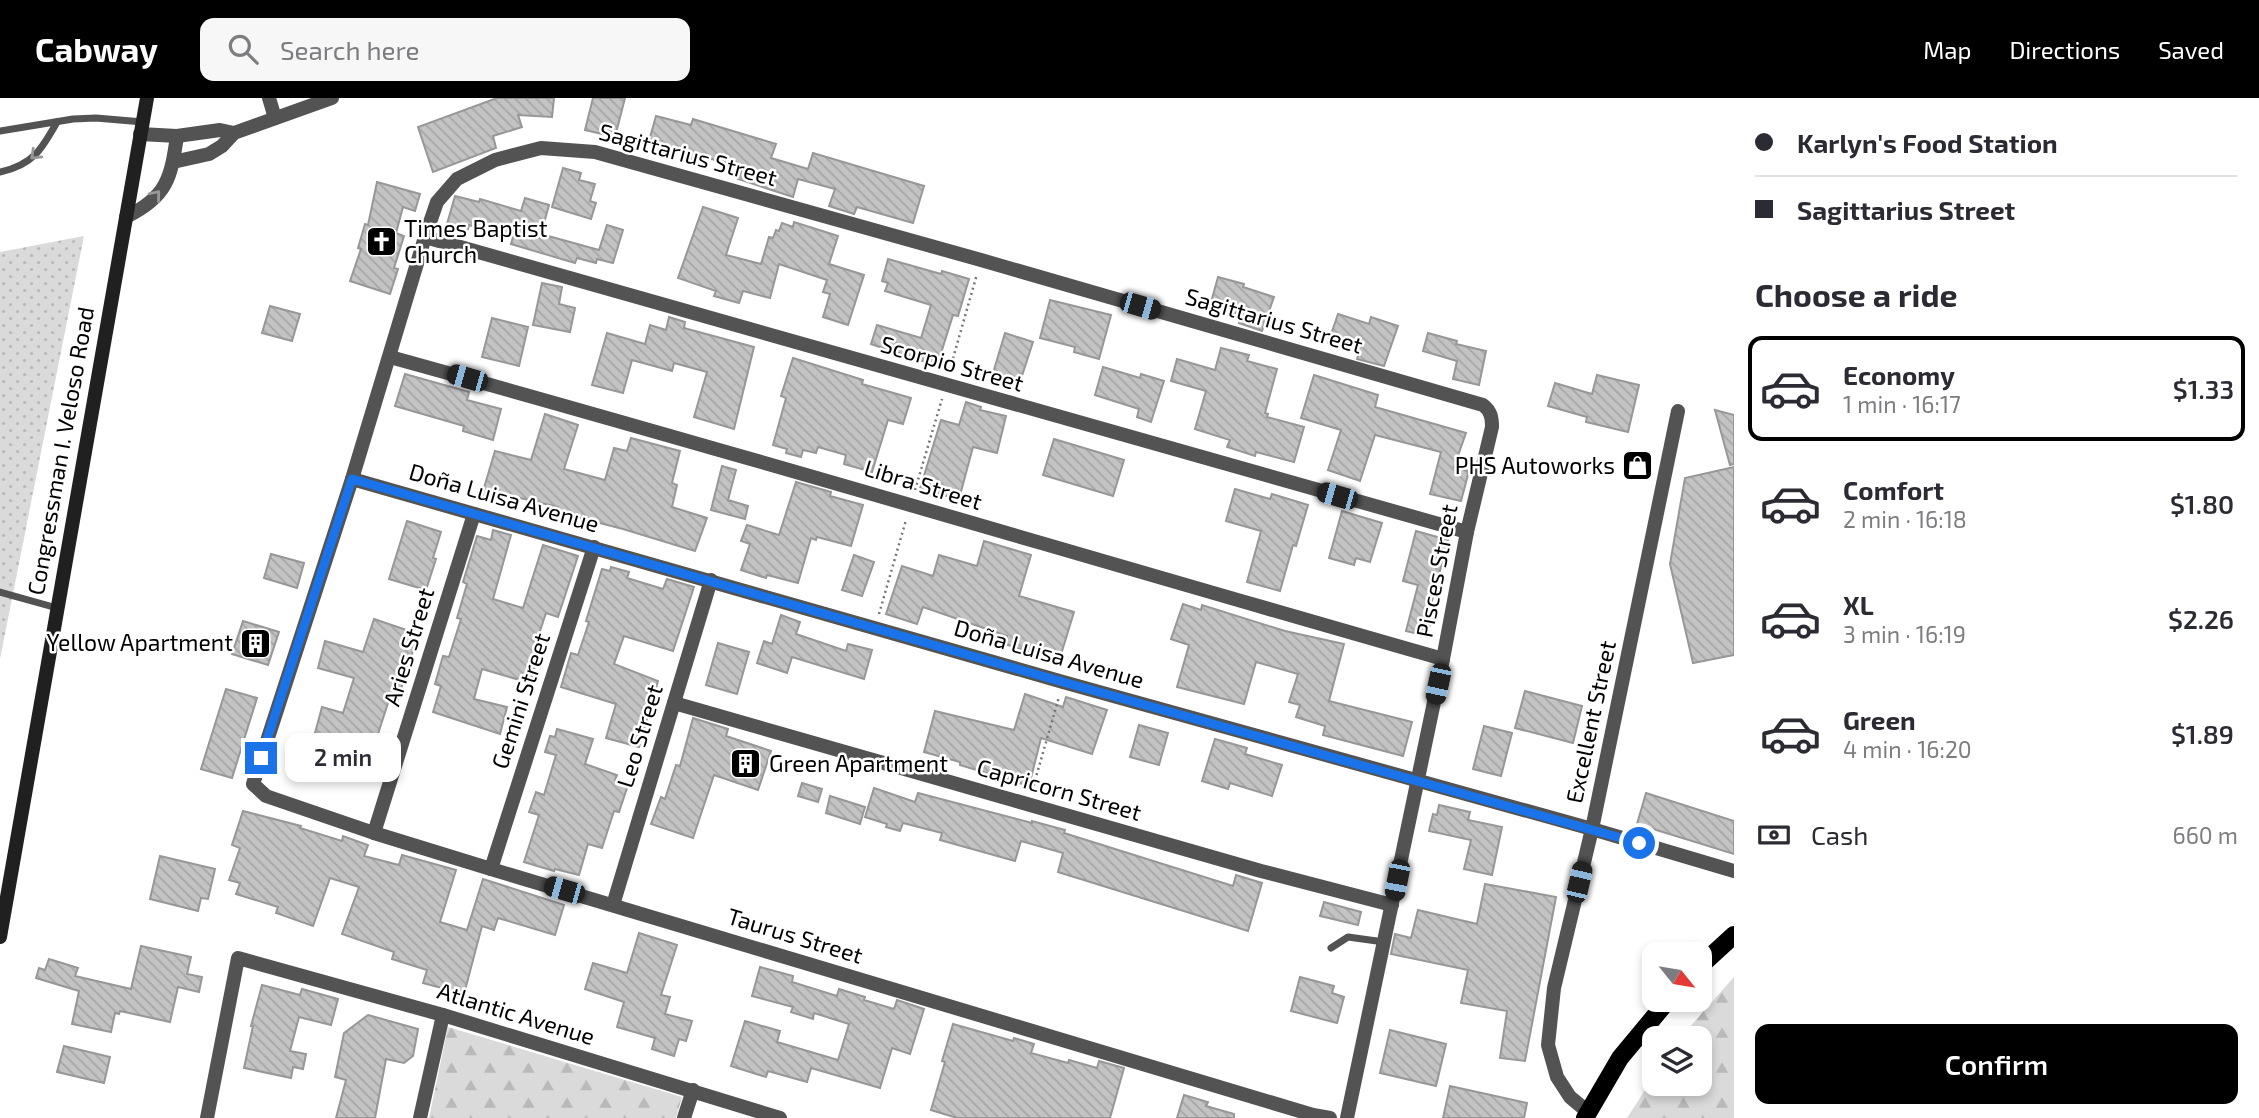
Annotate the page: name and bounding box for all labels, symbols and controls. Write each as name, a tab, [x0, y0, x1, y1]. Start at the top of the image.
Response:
search box	[200, 18, 690, 81]
text: Cabway	[35, 29, 158, 69]
icon: search	[224, 30, 262, 68]
text: Search here	[280, 34, 420, 65]
text: Map	[1923, 35, 1971, 64]
text: Directions	[2009, 35, 2120, 64]
text: Saved	[2158, 35, 2224, 64]
street label: Sagittarius Street	[596, 117, 780, 191]
text: Karlyn's Food Station	[1797, 127, 2058, 158]
one-way arrow	[30, 146, 43, 159]
one-way arrow	[148, 191, 160, 204]
text: Sagittarius Street	[1797, 194, 2015, 225]
place label: Times Baptist Church	[404, 214, 548, 268]
church icon: Times Baptist Church	[364, 225, 398, 259]
text: Choose a ride	[1755, 275, 1958, 313]
street label: Sagittarius Street	[1182, 281, 1366, 359]
car	[1117, 290, 1164, 322]
street label: Congressman I. Veloso Road	[21, 304, 99, 597]
street label: Scorpio Street	[878, 329, 1027, 397]
icon: car	[1759, 357, 1822, 420]
text: Economy	[1843, 359, 1955, 390]
car	[444, 362, 491, 394]
text: $1.33	[2173, 373, 2234, 404]
text: 1 min · 16:17	[1843, 390, 1961, 418]
shop icon: PHS Autoworks	[1621, 449, 1655, 483]
place label: PHS Autoworks	[1455, 451, 1615, 479]
street label: Libra Street	[861, 453, 986, 515]
street label: Doña Luisa Avenue	[406, 457, 602, 538]
icon: car	[1759, 472, 1822, 535]
text: Comfort	[1843, 474, 1944, 505]
car	[1314, 480, 1361, 512]
text: $1.80	[2170, 488, 2234, 519]
street label: Pisces Street	[1409, 502, 1463, 640]
text: 2 min · 16:18	[1843, 505, 1967, 533]
street label: Aries Street	[377, 584, 439, 709]
icon: car	[1759, 587, 1822, 650]
text: XL	[1843, 589, 1874, 620]
text: $2.26	[2168, 603, 2234, 634]
street label: Doña Luisa Avenue	[951, 613, 1147, 694]
text: 3 min · 16:19	[1843, 620, 1966, 648]
building icon: Yellow Apartment	[239, 626, 273, 660]
place label: Yellow Apartment	[46, 628, 233, 656]
street label: Gemini Street	[485, 629, 555, 772]
street label: Excellent Street	[1559, 638, 1621, 806]
car	[1424, 661, 1453, 707]
street label: Leo Street	[610, 681, 668, 791]
icon: car	[1759, 702, 1822, 765]
text: Green	[1843, 704, 1916, 735]
text: $1.89	[2171, 718, 2234, 749]
callout: 2 min	[286, 734, 401, 782]
text: 4 min · 16:20	[1843, 735, 1972, 763]
route end	[245, 742, 277, 774]
text: 2 min	[314, 743, 372, 771]
building icon: Green Apartment	[729, 747, 763, 781]
place label: Green Apartment	[769, 749, 948, 777]
street label: Capricorn Street	[974, 752, 1145, 826]
icon: cash	[1755, 816, 1793, 854]
text: Cash	[1811, 819, 1868, 850]
text: 660 m	[2173, 821, 2238, 849]
route start	[1623, 827, 1655, 859]
car	[1383, 857, 1412, 903]
car	[1565, 859, 1594, 905]
car	[541, 874, 588, 906]
street label: Taurus Street	[724, 901, 867, 969]
north arrow	[1642, 942, 1712, 1012]
map controls	[1642, 942, 1712, 1096]
street label: Atlantic Avenue	[434, 976, 598, 1050]
button: Confirm	[1755, 1024, 2238, 1104]
button: layers	[1642, 1026, 1712, 1096]

